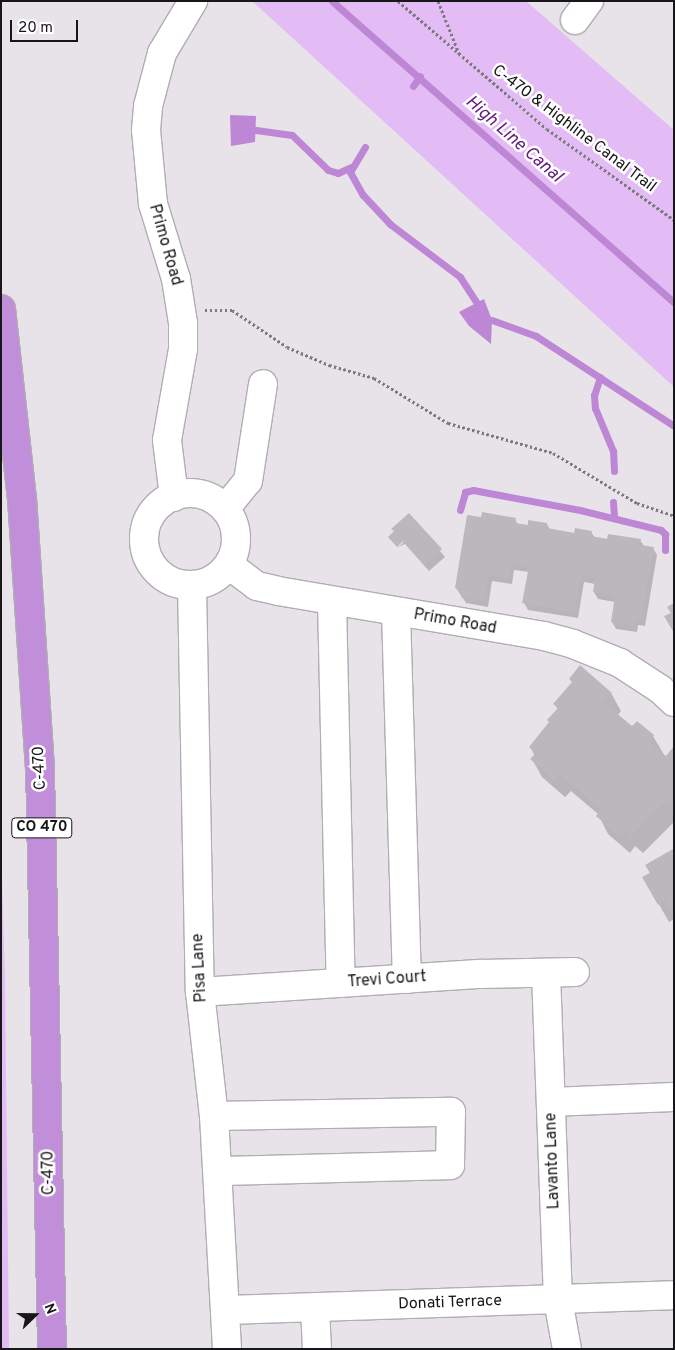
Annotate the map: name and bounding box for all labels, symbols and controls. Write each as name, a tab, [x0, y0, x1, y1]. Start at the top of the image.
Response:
scale bar	[12, 10, 80, 42]
text: 20 m	[18, 19, 53, 38]
street label: C-470 & Highline Canal Trail	[488, 61, 660, 197]
water label: High Line Canal	[460, 92, 566, 188]
street label: Primo Road	[144, 202, 186, 288]
street label: Primo Road	[412, 605, 498, 639]
street label: C-470	[29, 745, 51, 791]
road number: CO 470	[11, 816, 73, 840]
street label: Pisa Lane	[189, 933, 211, 1003]
street label: Trevi Court	[347, 968, 427, 992]
street label: Lavanto Lane	[542, 1112, 564, 1210]
street label: C-470	[39, 1151, 59, 1195]
north arrow	[10, 1290, 60, 1340]
street label: Donati Terrace	[397, 1292, 503, 1314]
text: N	[40, 1301, 59, 1317]

